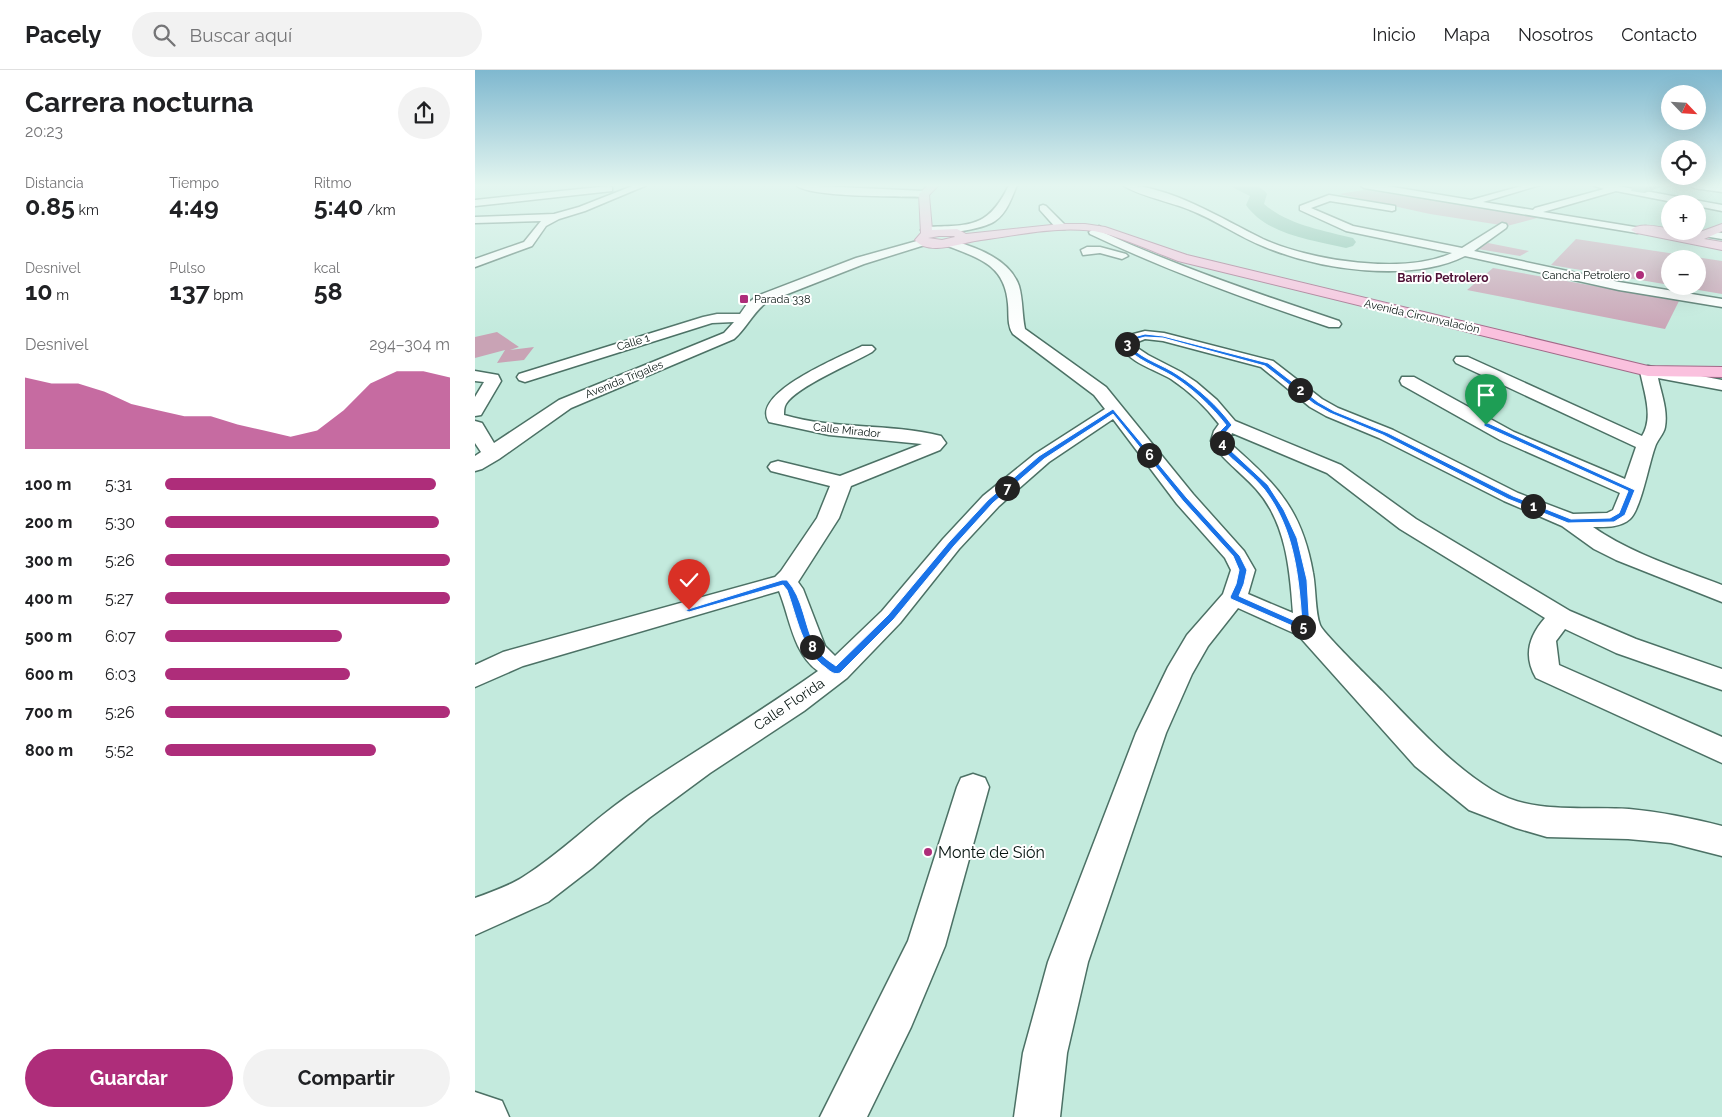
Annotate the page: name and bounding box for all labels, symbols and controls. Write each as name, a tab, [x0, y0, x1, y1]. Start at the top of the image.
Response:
search box	[132, 12, 482, 57]
text: Pacely	[25, 20, 102, 49]
icon: search	[150, 21, 178, 49]
text: Buscar aquí	[190, 24, 292, 46]
text: Inicio	[1372, 24, 1416, 45]
text: Mapa	[1444, 24, 1490, 45]
text: Nosotros	[1518, 24, 1593, 45]
text: Contacto	[1621, 24, 1697, 45]
north arrow	[1661, 85, 1706, 130]
map controls	[1661, 85, 1706, 295]
text: Carrera nocturna	[25, 86, 254, 119]
button: share	[398, 87, 450, 139]
text: 20:23	[25, 122, 63, 141]
button: locate	[1661, 140, 1706, 185]
text: Distancia	[25, 175, 84, 191]
text: Tiempo	[169, 175, 219, 191]
text: Ritmo	[314, 175, 352, 191]
text: 0.85	[25, 191, 75, 221]
text: 4:49	[169, 191, 219, 221]
text: 5:40	[314, 191, 363, 221]
button: +	[1661, 195, 1706, 240]
text: km	[75, 202, 99, 218]
text: /km	[363, 202, 396, 218]
button: −	[1661, 250, 1706, 295]
text: Desnivel	[25, 260, 80, 276]
text: Pulso	[169, 260, 205, 276]
text: kcal	[314, 260, 340, 276]
place label: Cancha Petrolero	[1542, 269, 1630, 282]
marker: Cancha Petrolero	[1634, 269, 1646, 281]
district label: Barrio Petrolero	[1397, 271, 1489, 285]
text: 10	[25, 276, 53, 306]
text: 137	[169, 276, 210, 306]
text: 58	[314, 276, 343, 306]
text: m	[53, 287, 69, 303]
text: bpm	[210, 287, 243, 303]
marker: Parada 338	[738, 293, 750, 305]
place label: Parada 338	[754, 293, 811, 306]
street label: Avenida Circunvalación	[1363, 297, 1481, 336]
street label: Calle 1	[615, 331, 651, 354]
pin: 3	[1115, 332, 1139, 356]
text: Desnivel	[25, 335, 88, 354]
text: 294–304 m	[369, 335, 450, 354]
text: 3	[1124, 336, 1131, 352]
street label: Avenida Trigales	[583, 358, 665, 401]
pin	[1465, 374, 1507, 425]
pin: 2	[1287, 378, 1313, 402]
icon: arrive	[1472, 381, 1500, 409]
text: 2	[1297, 382, 1304, 398]
street label: Calle Mirador	[812, 420, 882, 441]
pin: 4	[1209, 430, 1235, 456]
text: 4	[1219, 435, 1227, 451]
pin: 6	[1137, 442, 1161, 468]
text: 6	[1145, 447, 1154, 463]
text: 100 m	[25, 475, 71, 494]
text: 5:31	[105, 475, 132, 494]
pin: 7	[995, 476, 1019, 500]
text: 7	[1004, 480, 1011, 496]
pin: 1	[1521, 494, 1545, 518]
text: 1	[1530, 498, 1537, 514]
text: 200 m	[25, 513, 72, 532]
text: 5:30	[105, 513, 135, 532]
text: 300 m	[25, 551, 72, 570]
text: 5:26	[105, 551, 135, 570]
pin	[668, 559, 710, 610]
icon: check	[675, 566, 703, 594]
text: 400 m	[25, 589, 73, 608]
text: 5:27	[105, 589, 134, 608]
pin: 5	[1291, 614, 1315, 640]
text: 5	[1300, 619, 1307, 635]
text: 500 m	[25, 627, 72, 646]
text: 6:07	[105, 627, 136, 646]
pin: 8	[799, 634, 825, 660]
text: 8	[808, 639, 817, 655]
text: 600 m	[25, 665, 73, 684]
text: 6:03	[105, 665, 136, 684]
street label: Calle Florida	[751, 675, 827, 733]
text: 700 m	[25, 703, 72, 722]
text: 5:26	[105, 703, 135, 722]
text: 800 m	[25, 741, 73, 760]
text: 5:52	[105, 741, 134, 760]
place label: Monte de Sión	[938, 843, 1045, 862]
marker: Monte de Sión	[922, 846, 934, 858]
button: Guardar	[25, 1049, 233, 1107]
button: Compartir	[243, 1049, 450, 1107]

